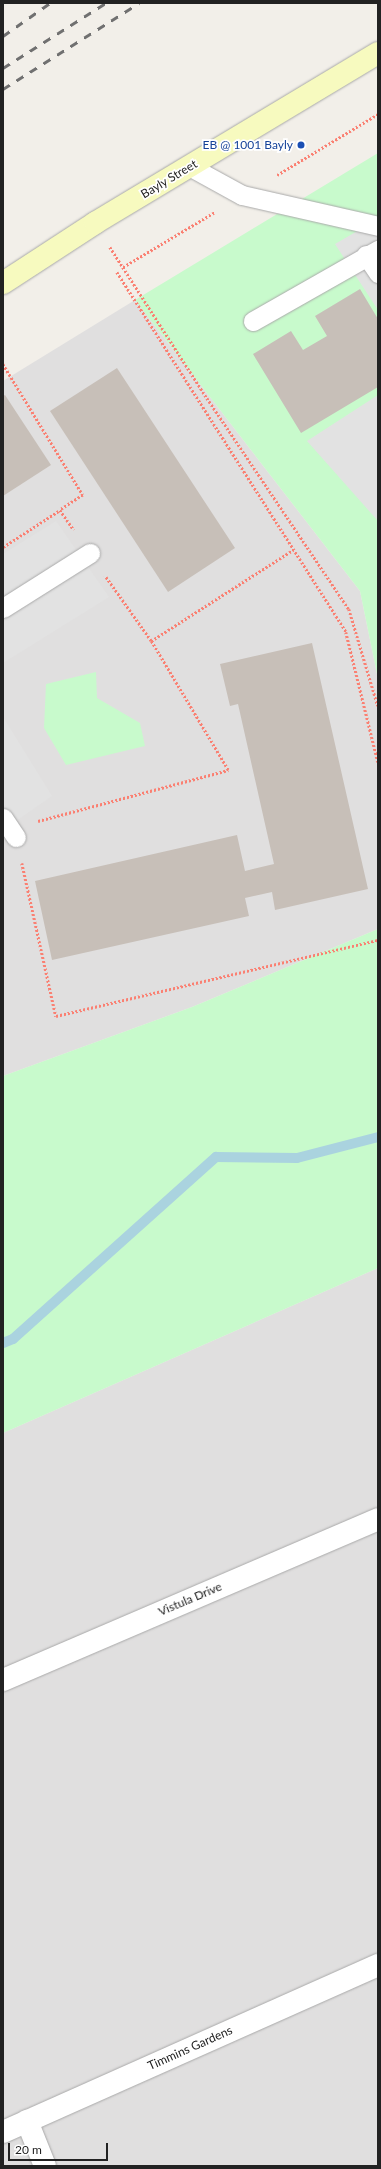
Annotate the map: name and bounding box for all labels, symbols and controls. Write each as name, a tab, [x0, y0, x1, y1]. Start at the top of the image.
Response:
place label: EB @ 1001 Bayly	[203, 138, 293, 152]
marker: EB @ 1001 Bayly	[296, 140, 306, 150]
street label: Bayly Street	[138, 157, 200, 201]
street label: Vistula Drive	[156, 1579, 224, 1619]
street label: Timmins Gardens	[145, 2023, 235, 2073]
scale bar	[10, 2135, 110, 2161]
text: 20 m	[15, 2142, 42, 2157]

